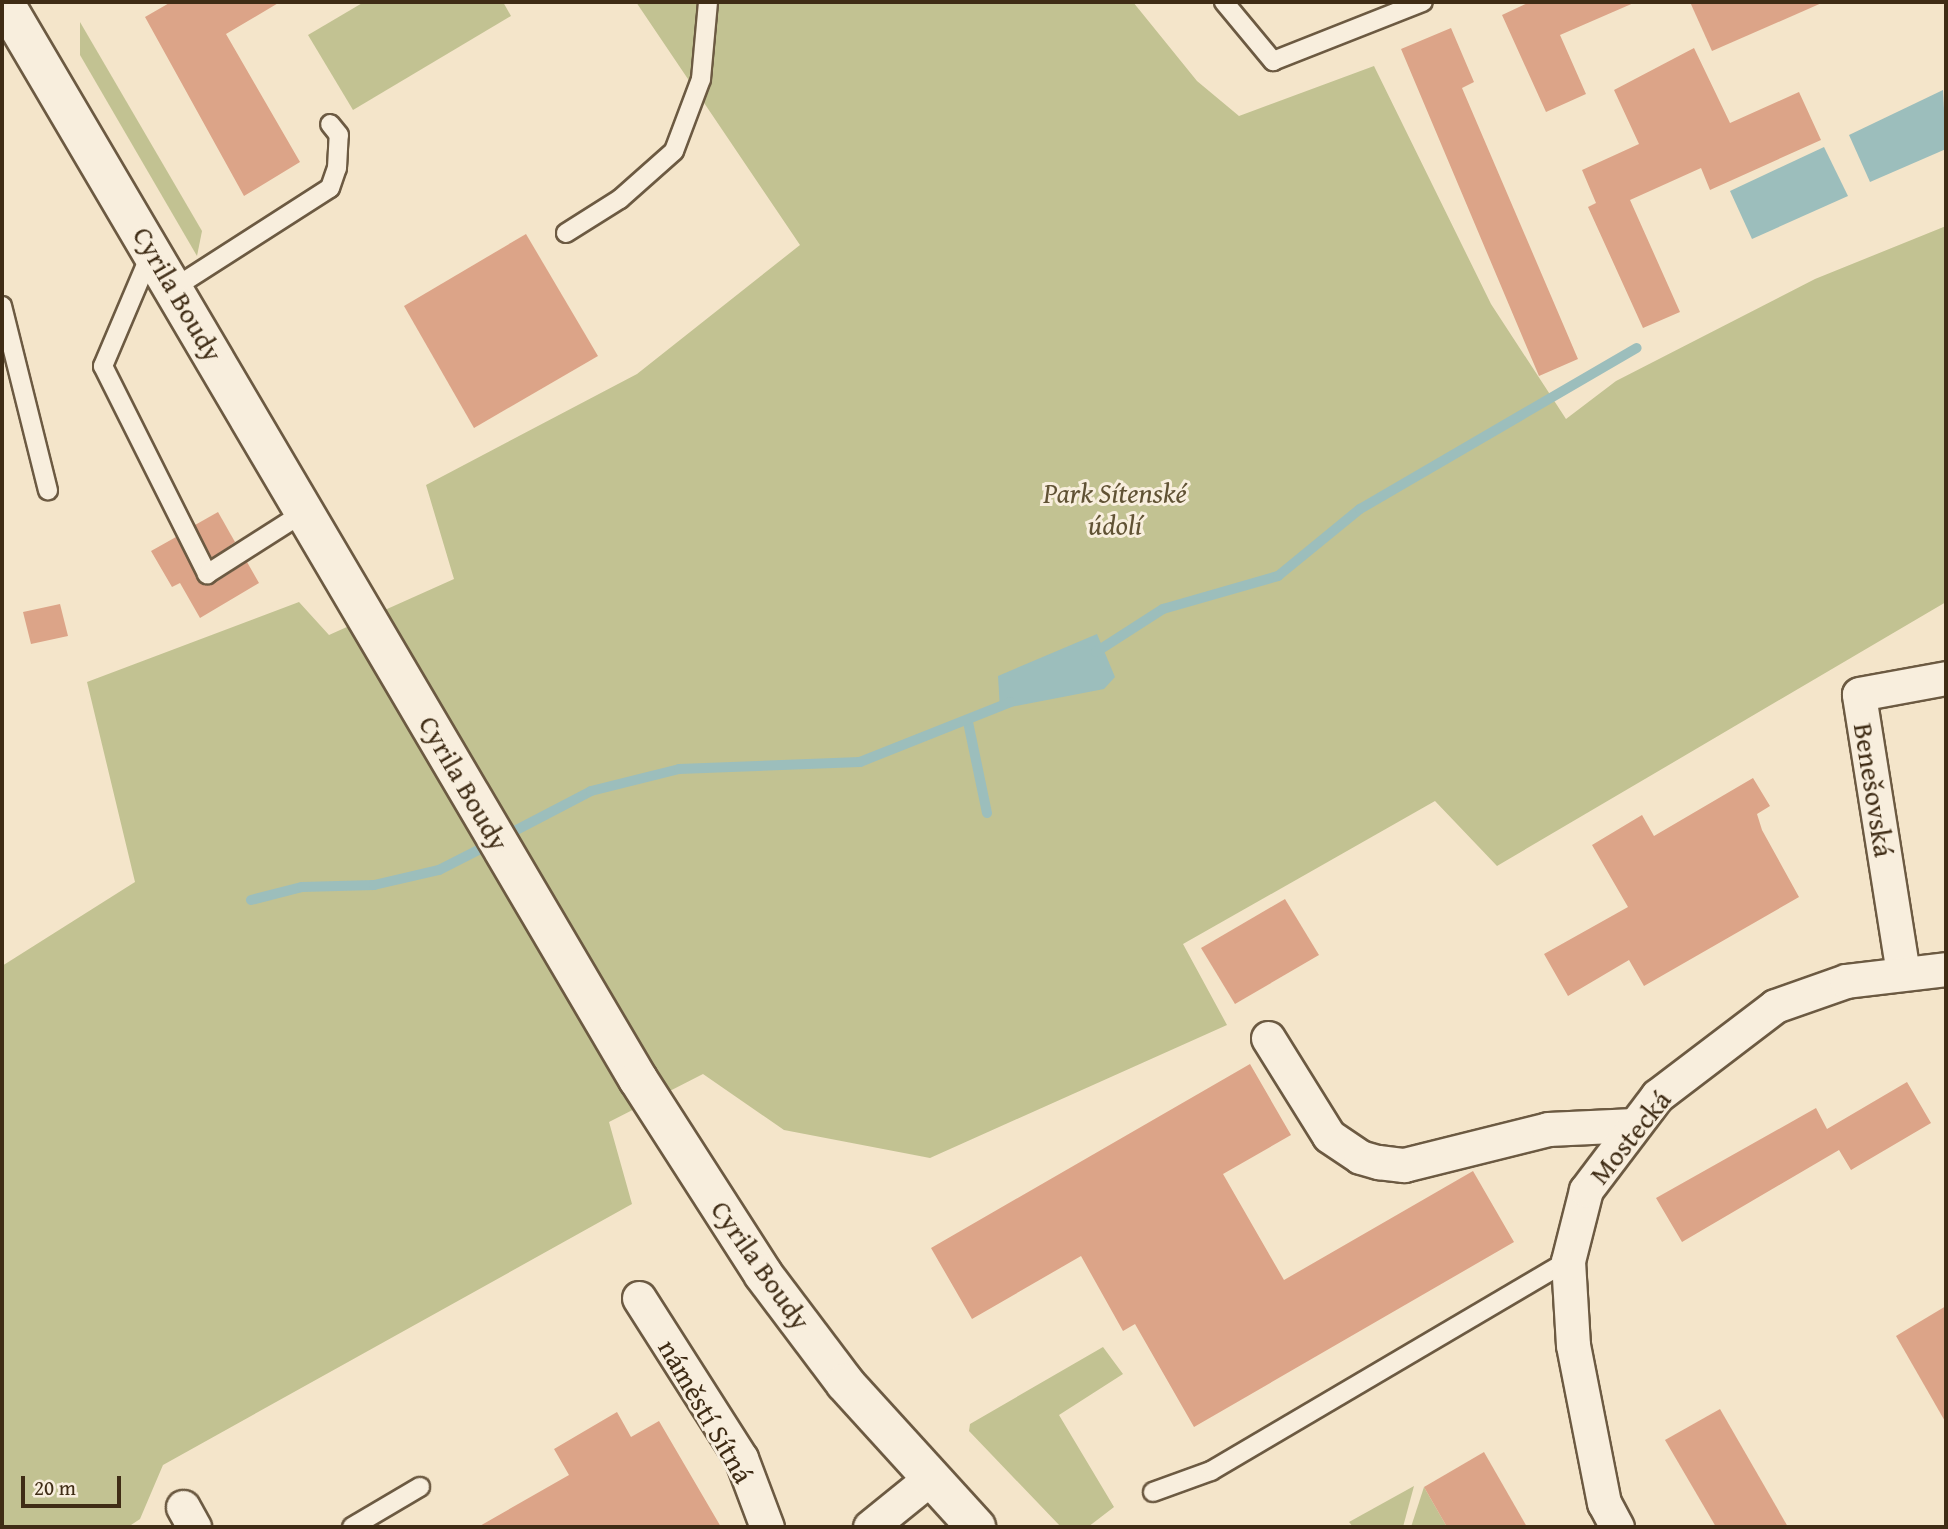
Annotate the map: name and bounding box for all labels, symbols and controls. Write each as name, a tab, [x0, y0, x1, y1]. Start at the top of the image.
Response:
street label: Cyrila Boudy	[126, 221, 230, 367]
park label: Park Sítenské údolí	[1043, 476, 1187, 542]
street label: Cyrila Boudy	[412, 710, 516, 856]
street label: Benešovská	[1847, 721, 1901, 859]
street label: Mostecká	[1582, 1083, 1678, 1191]
street label: Cyrila Boudy	[704, 1194, 818, 1336]
street label: náměstí Sítná	[651, 1333, 761, 1489]
scale bar	[24, 1462, 124, 1506]
text: 20 m	[34, 1472, 76, 1503]

